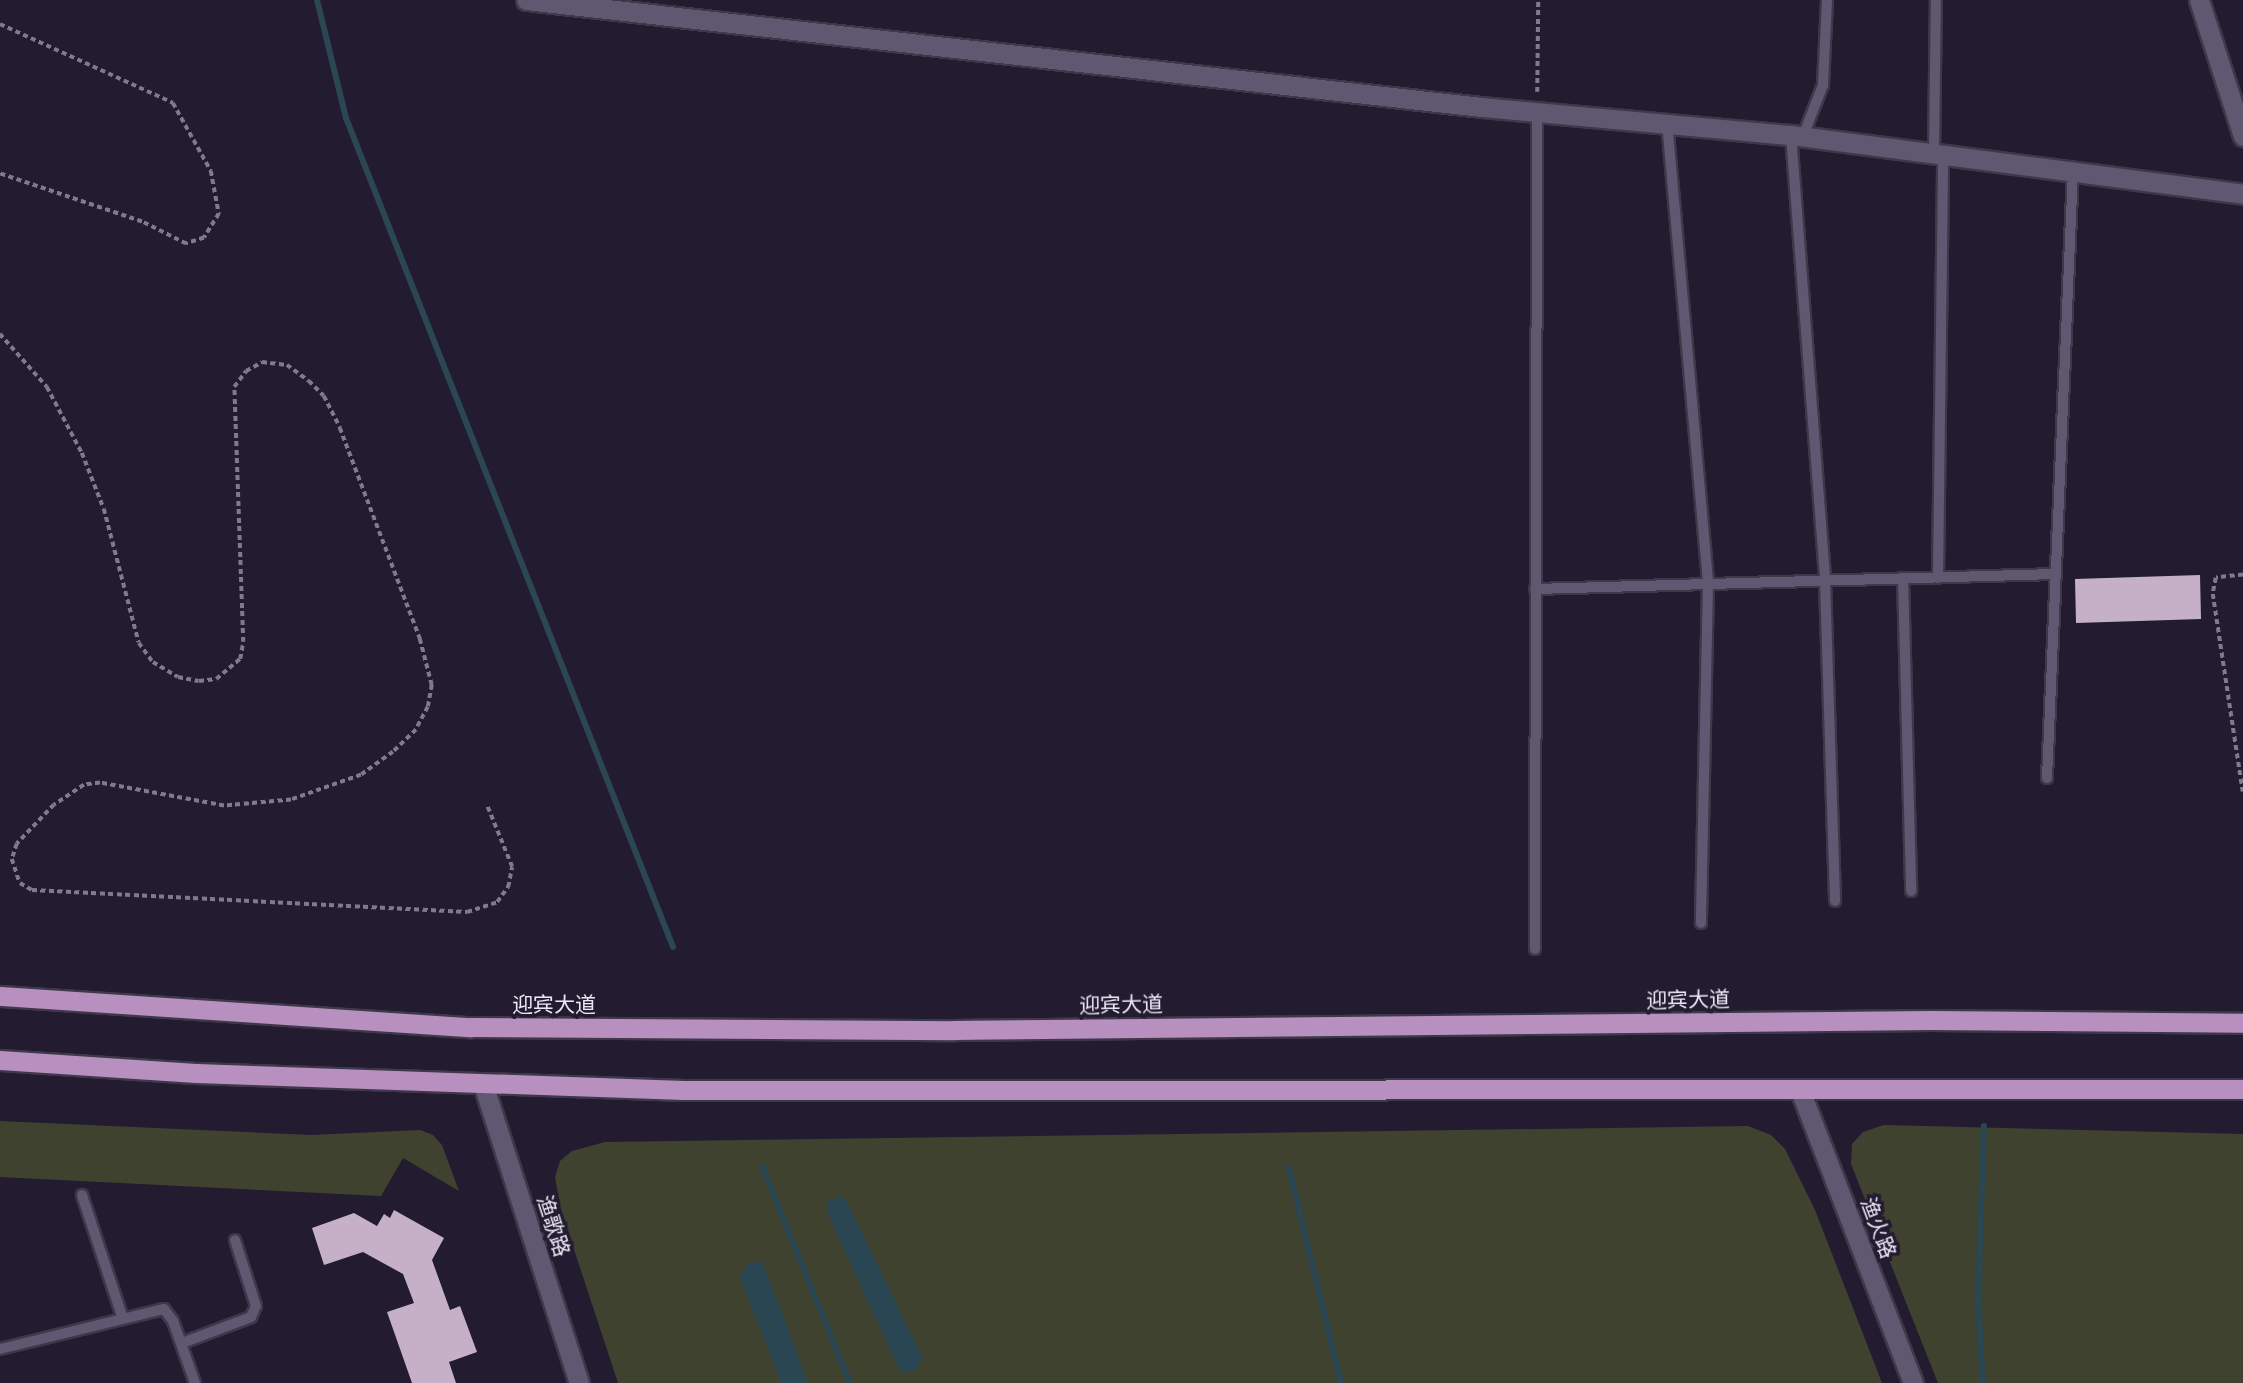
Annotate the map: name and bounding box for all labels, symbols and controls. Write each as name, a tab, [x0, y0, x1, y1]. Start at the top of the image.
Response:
street label: 迎宾大道	[1646, 987, 1730, 1013]
street label: 迎宾大道	[512, 992, 596, 1018]
street label: 迎宾大道	[1079, 992, 1163, 1018]
street label: 渔歌路	[531, 1192, 575, 1260]
street label: 渔火路	[1855, 1194, 1901, 1262]

